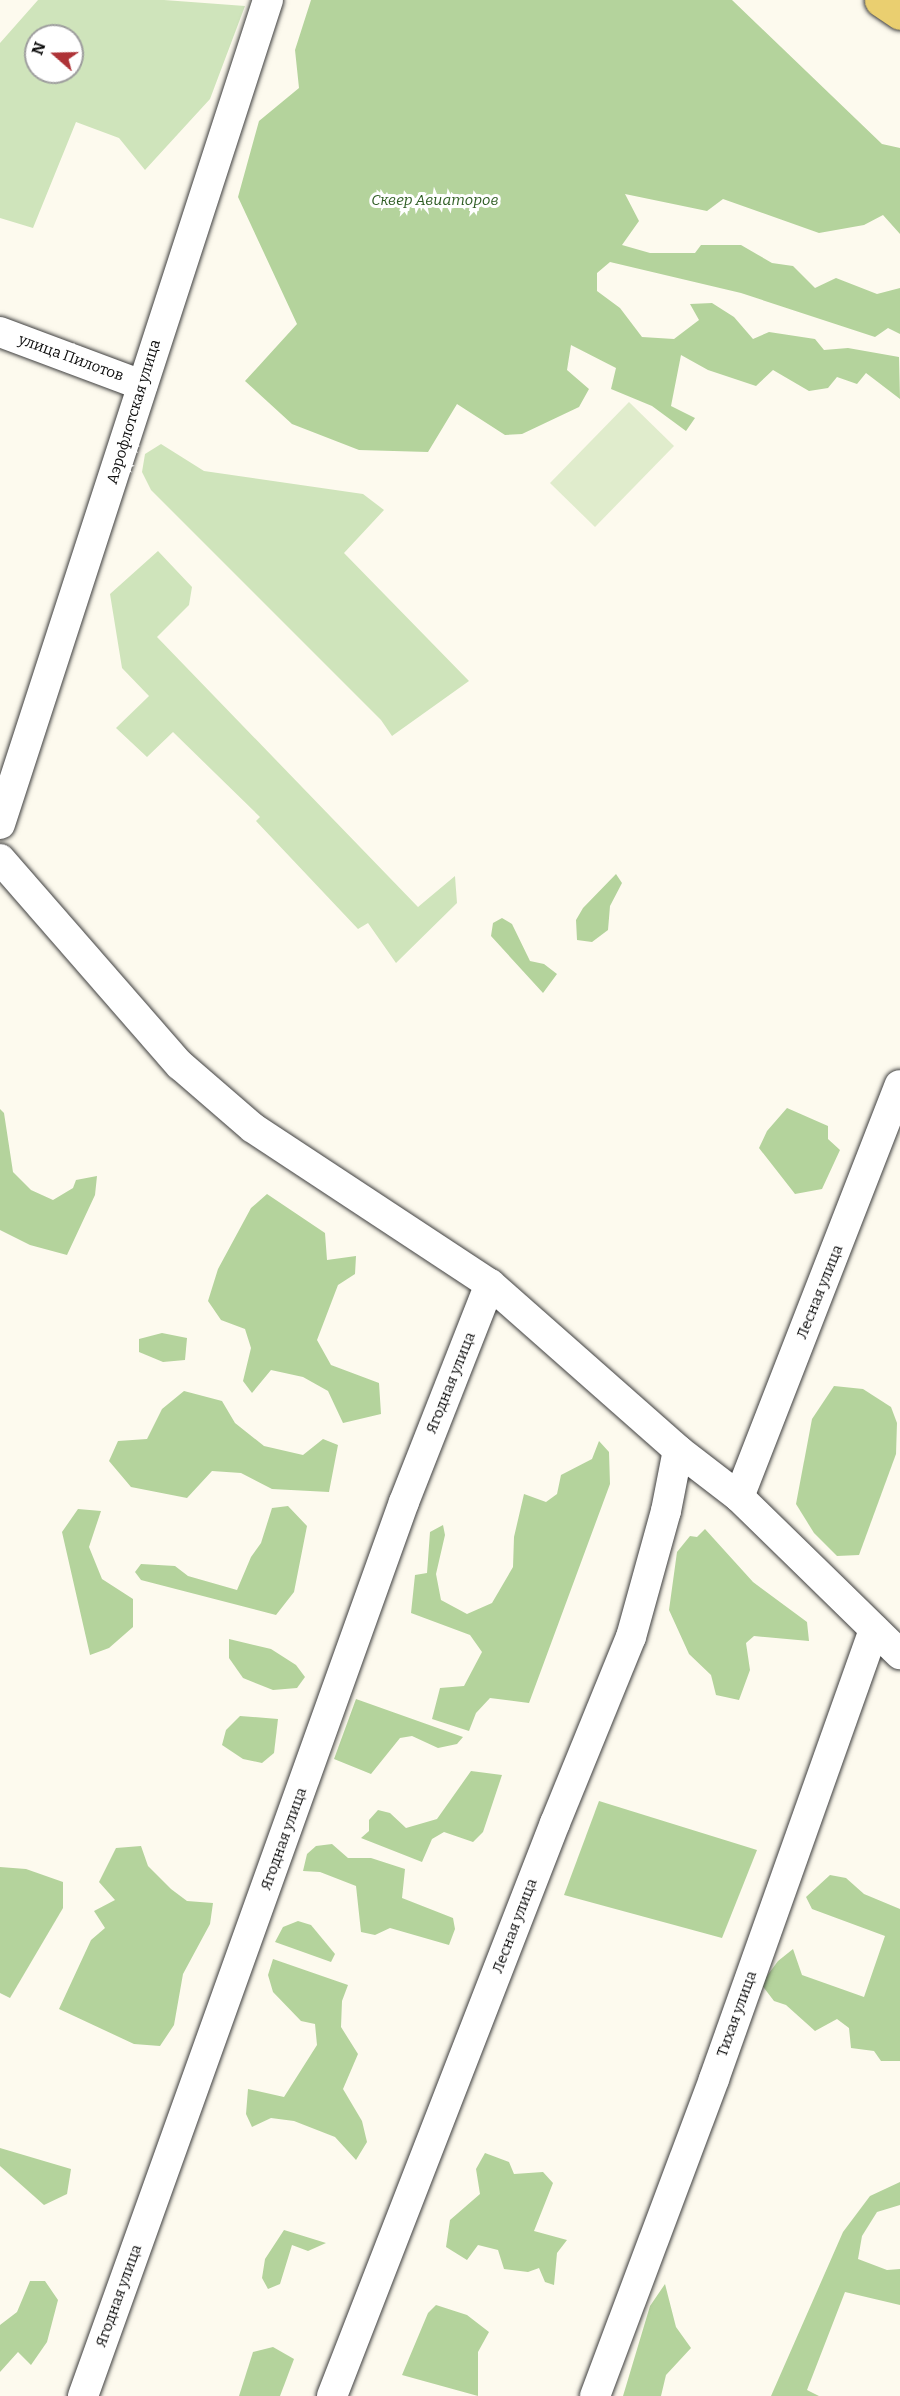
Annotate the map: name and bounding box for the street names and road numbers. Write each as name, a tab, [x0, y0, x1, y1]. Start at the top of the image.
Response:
street label: улица Пилотов	[16, 331, 126, 385]
street label: Аэрофлотская улица	[103, 338, 165, 486]
street label: Лесная улица	[793, 1242, 847, 1342]
street label: Ягодная улица	[422, 1330, 480, 1436]
street label: Ягодная улица	[257, 1785, 311, 1893]
street label: Лесная улица	[489, 1876, 541, 1976]
street label: Тихая улица	[713, 1969, 761, 2059]
street label: Ягодная улица	[92, 2242, 146, 2350]

